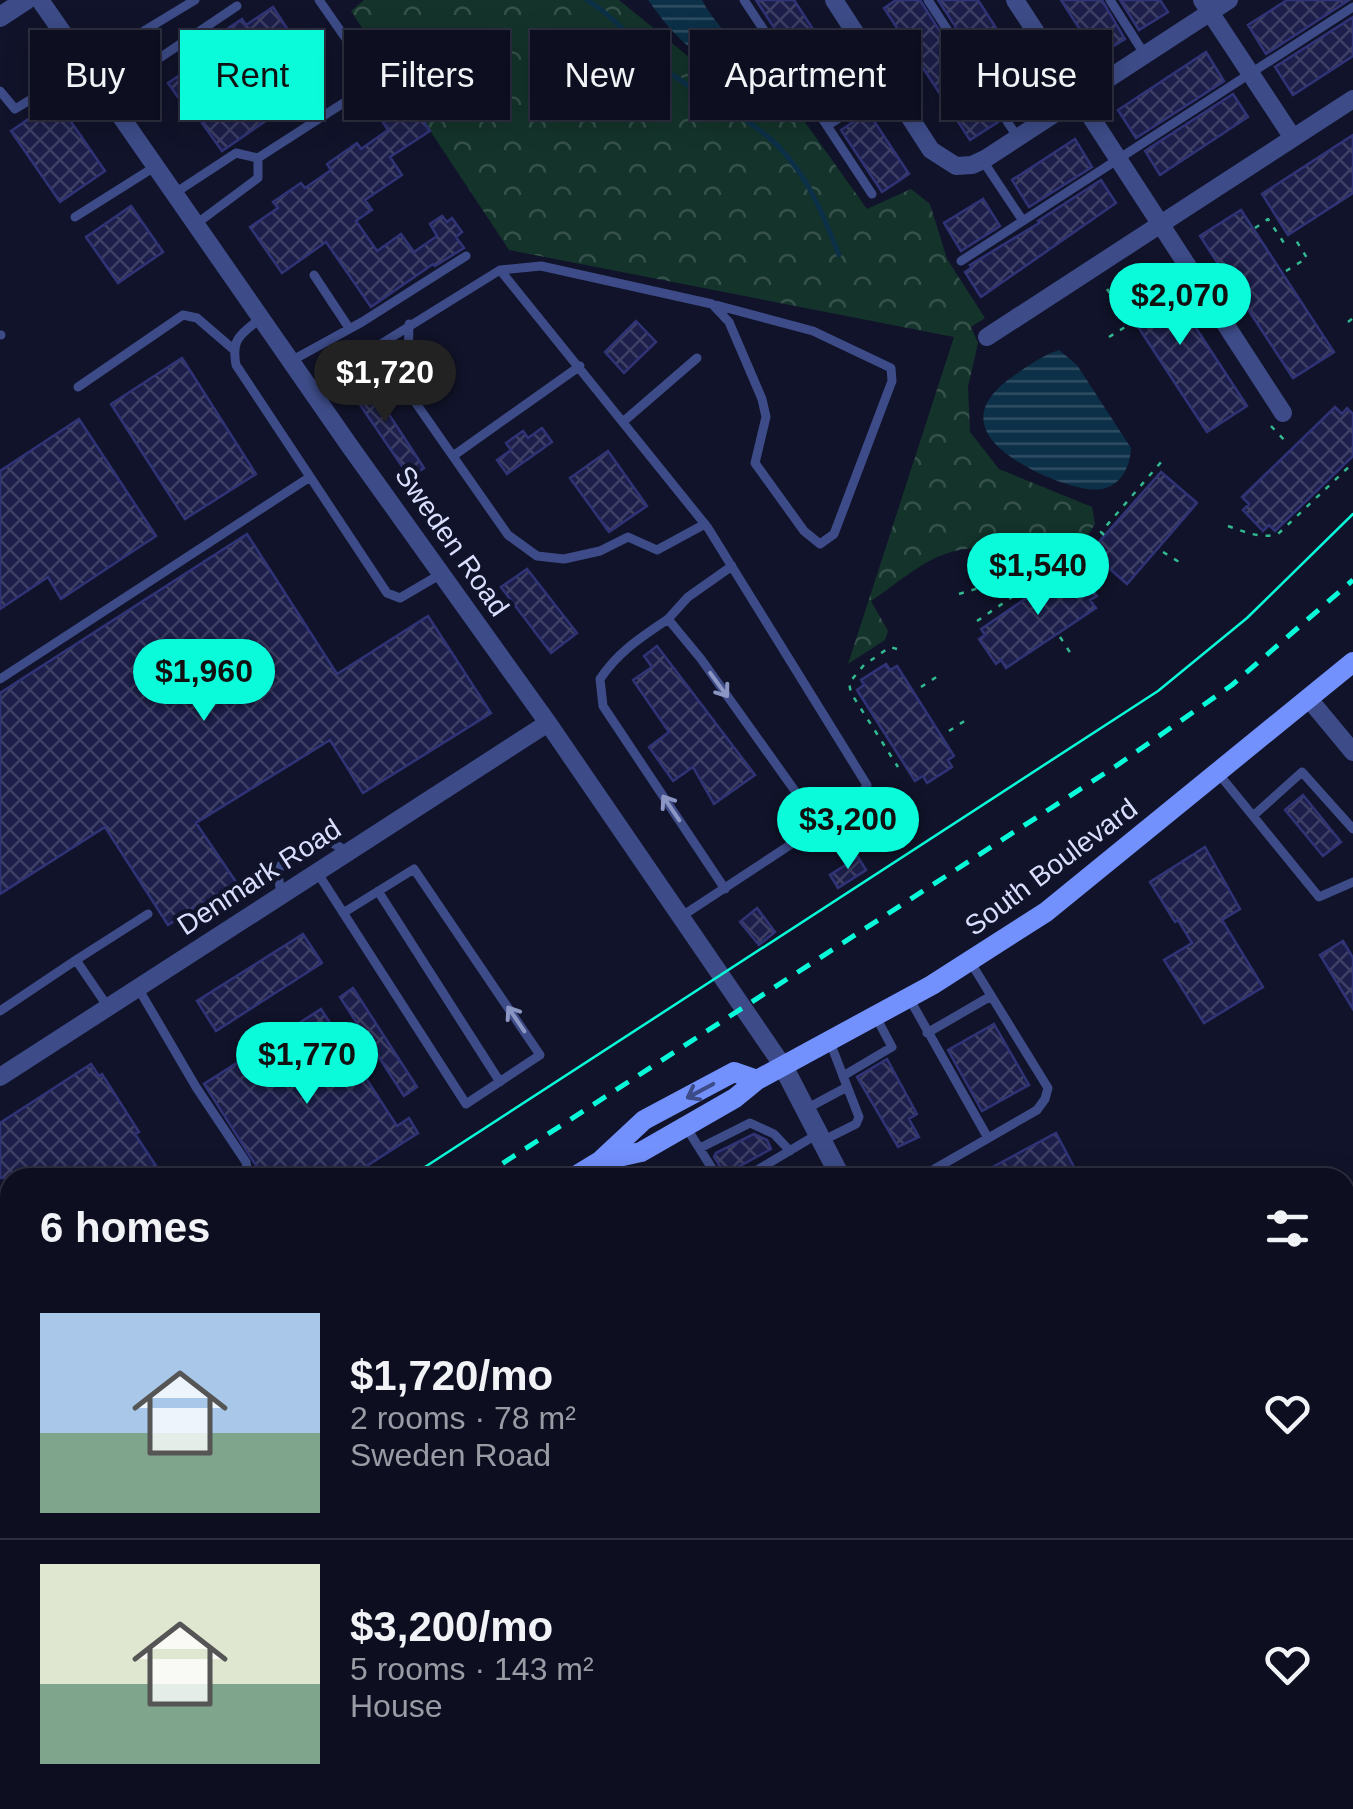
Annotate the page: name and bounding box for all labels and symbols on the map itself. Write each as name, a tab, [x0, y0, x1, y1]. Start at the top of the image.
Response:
pin: $2,070	[1099, 263, 1261, 348]
pin: $1,720	[304, 340, 466, 425]
street label: Sweden Road	[389, 460, 515, 622]
pin: $1,540	[957, 533, 1119, 618]
pin: $1,960	[123, 639, 285, 724]
one-way arrow	[708, 671, 729, 698]
pin: $3,200	[767, 787, 929, 872]
street label: South Boulevard	[959, 792, 1143, 942]
one-way arrow	[661, 794, 682, 822]
street label: Denmark Road	[172, 813, 346, 941]
one-way arrow	[506, 1006, 527, 1034]
pin: $1,770	[226, 1022, 388, 1107]
one-way arrow	[685, 1082, 715, 1101]

